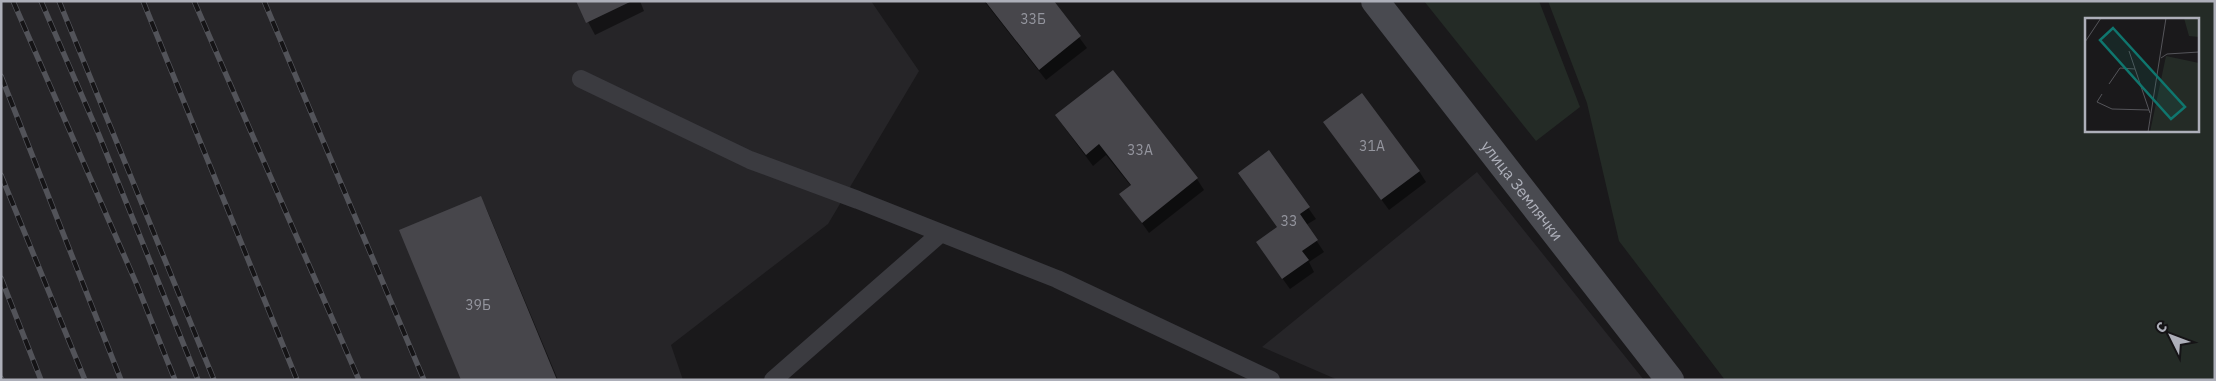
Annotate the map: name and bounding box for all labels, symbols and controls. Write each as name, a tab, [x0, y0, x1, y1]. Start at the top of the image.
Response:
house number: 33Б	[1020, 10, 1046, 28]
inset map	[2085, 18, 2198, 131]
street label: улица Землячки	[1477, 136, 1568, 245]
house number: 31А	[1359, 137, 1385, 155]
house number: 33А	[1127, 141, 1153, 159]
house number: 33	[1281, 212, 1297, 230]
house number: 39Б	[465, 296, 491, 314]
north arrow	[2146, 311, 2196, 361]
text: С	[2152, 318, 2171, 337]

